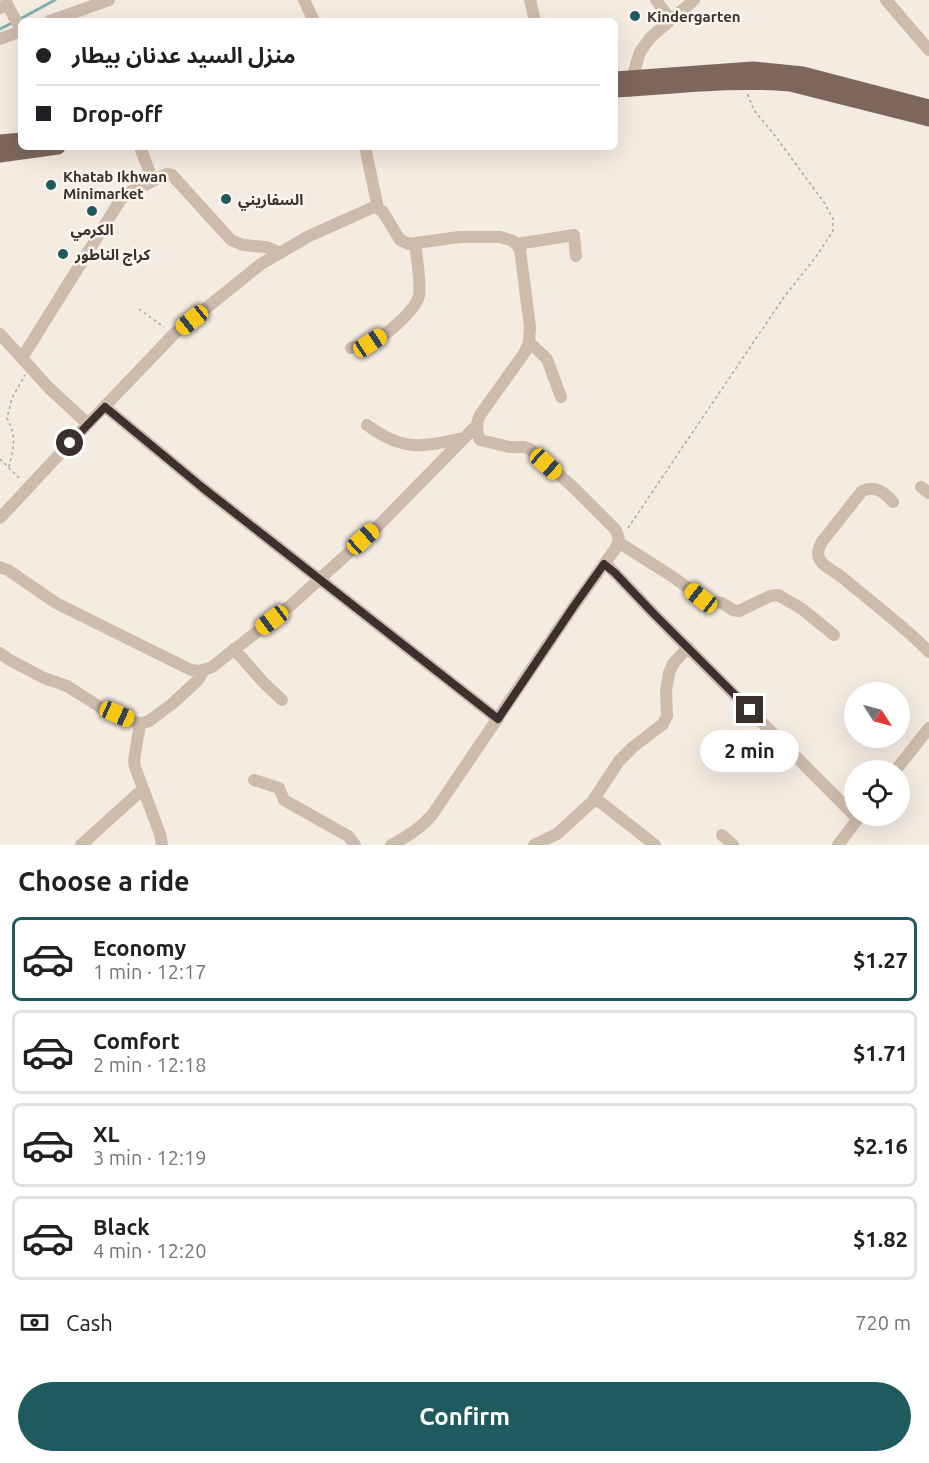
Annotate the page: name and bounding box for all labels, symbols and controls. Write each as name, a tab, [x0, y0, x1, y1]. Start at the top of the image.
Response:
place label: Kindergarten	[647, 8, 741, 25]
marker: Kindergarten	[628, 9, 642, 23]
text: منزل السيد عدنان بيطار	[72, 42, 295, 67]
text: Drop-off	[72, 101, 162, 126]
place label: Khatab Ikhwan Minimarket	[63, 168, 167, 202]
marker: Khatab Ikhwan Minimarket	[44, 178, 58, 192]
place label: السفاريني	[238, 191, 303, 211]
marker: السفاريني	[219, 192, 233, 206]
marker: الكرمي	[85, 204, 99, 218]
place label: الكرمي	[70, 221, 114, 241]
place label: كراج الناطور	[74, 246, 150, 266]
marker: كراج الناطور	[56, 247, 70, 261]
car	[172, 302, 212, 338]
car	[350, 326, 390, 360]
route start	[56, 429, 83, 456]
car	[527, 445, 565, 483]
car	[344, 520, 382, 558]
car	[681, 580, 721, 616]
car	[252, 602, 292, 638]
north arrow	[844, 682, 910, 748]
map controls	[844, 682, 910, 826]
route end	[736, 696, 763, 723]
car	[97, 698, 137, 730]
callout: 2 min	[700, 731, 800, 773]
text: 2 min	[724, 739, 775, 762]
button: locate	[844, 760, 910, 826]
text: Choose a ride	[18, 866, 190, 896]
icon: car	[21, 932, 75, 986]
text: Economy	[93, 935, 186, 960]
text: $1.27	[853, 947, 908, 972]
text: 1 min · 12:17	[93, 960, 207, 983]
icon: car	[21, 1025, 75, 1079]
text: Comfort	[93, 1028, 180, 1053]
text: $1.71	[853, 1040, 908, 1065]
text: 2 min · 12:18	[93, 1053, 207, 1076]
icon: car	[21, 1118, 75, 1172]
text: XL	[93, 1121, 120, 1146]
text: $2.16	[853, 1133, 908, 1158]
text: 3 min · 12:19	[93, 1146, 207, 1169]
icon: car	[21, 1211, 75, 1265]
text: Black	[93, 1214, 150, 1239]
text: $1.82	[853, 1226, 908, 1251]
text: 4 min · 12:20	[93, 1239, 207, 1262]
icon: cash	[18, 1306, 51, 1339]
text: Cash	[66, 1310, 113, 1335]
text: 720 m	[855, 1311, 911, 1334]
button: Confirm	[18, 1382, 911, 1451]

